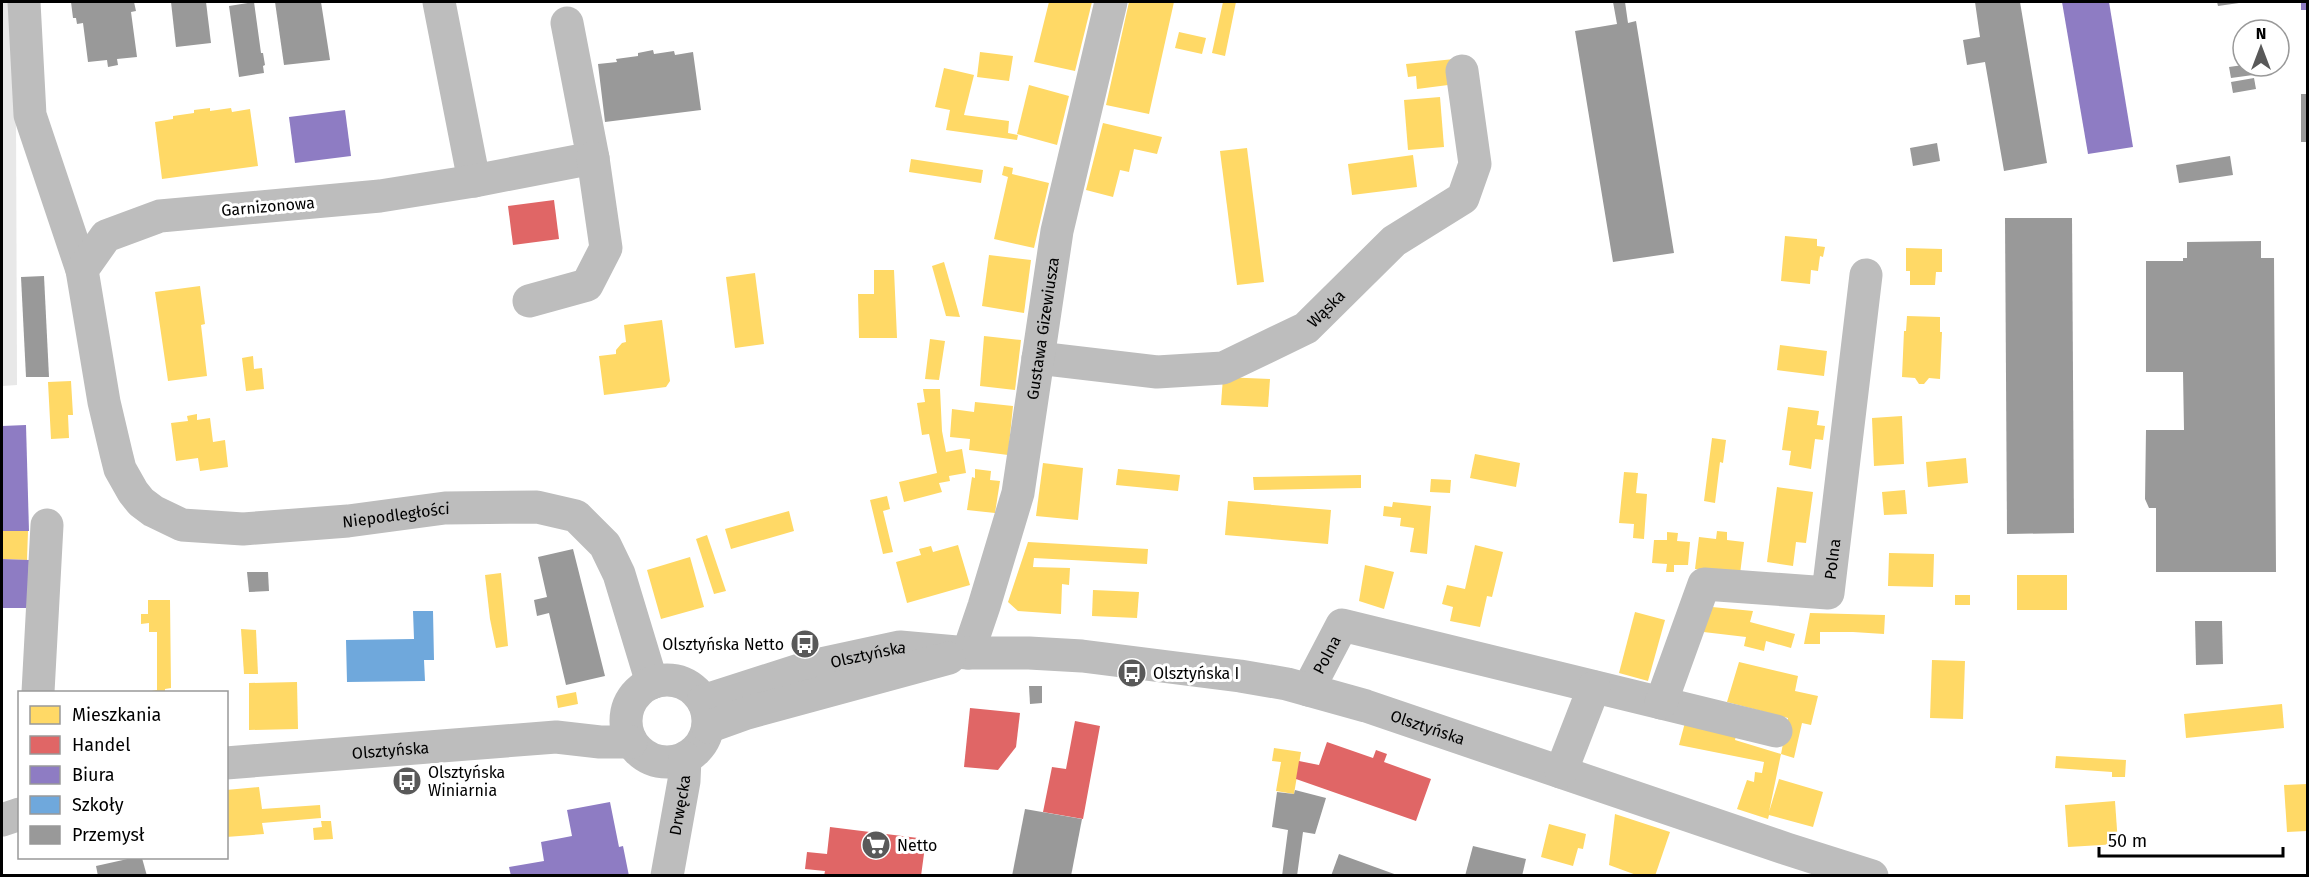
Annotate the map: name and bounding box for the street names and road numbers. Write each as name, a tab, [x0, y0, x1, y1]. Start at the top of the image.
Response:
street label: Garnizonowa	[220, 193, 316, 220]
street label: Gustawa Gizewiusza	[1023, 256, 1063, 401]
street label: Wąska	[1303, 286, 1349, 331]
street label: Niepodległości	[342, 499, 450, 531]
street label: Polna	[1821, 538, 1844, 581]
street label: Polna	[1309, 632, 1345, 677]
street label: Olsztyńska	[828, 638, 907, 672]
street label: Olsztyńska	[1388, 706, 1467, 749]
street label: Olsztyńska	[351, 738, 430, 763]
street label: Drwęcka	[665, 775, 694, 837]

